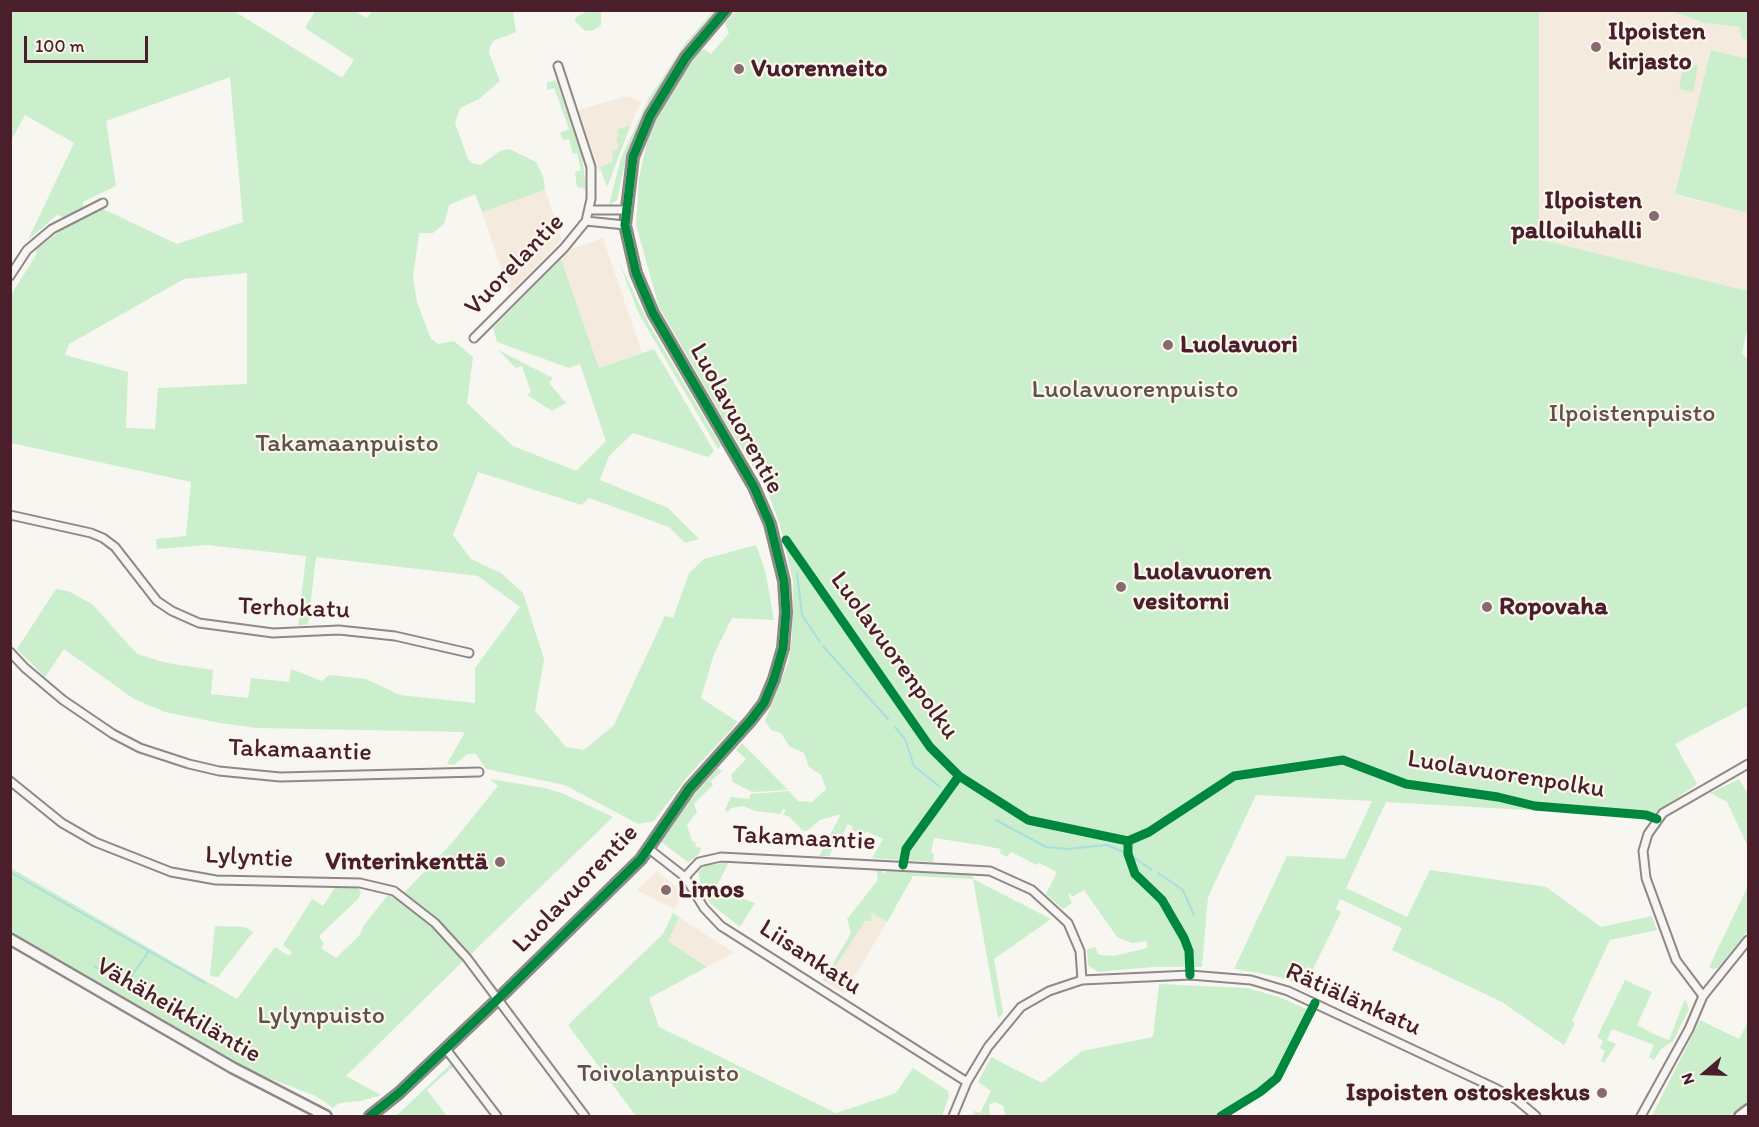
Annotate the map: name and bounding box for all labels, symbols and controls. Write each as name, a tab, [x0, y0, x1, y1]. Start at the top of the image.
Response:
place label: Ilpoisten kirjasto	[1608, 16, 1706, 77]
scale bar	[27, 24, 152, 62]
text: 100 m	[35, 35, 85, 57]
marker: Ilpoisten kirjasto	[1589, 40, 1603, 54]
place label: Vuorenneito	[751, 53, 887, 85]
marker: Vuorenneito	[732, 62, 746, 76]
place label: Ilpoisten palloiluhalli	[1511, 185, 1642, 246]
street label: Vuorelantie	[458, 207, 572, 323]
marker: Ilpoisten palloiluhalli	[1647, 209, 1661, 223]
place label: Luolavuori	[1180, 329, 1298, 361]
street label: Luolavuorentie	[682, 338, 790, 500]
marker: Luolavuori	[1161, 338, 1175, 352]
park label: Luolavuorenpuisto	[1031, 374, 1239, 406]
park label: Ilpoistenpuisto	[1549, 398, 1715, 430]
park label: Takamaanpuisto	[255, 428, 439, 460]
place label: Luolavuoren vesitorni	[1133, 556, 1272, 618]
street label: Luolavuorenpolku	[823, 566, 965, 746]
marker: Luolavuoren vesitorni	[1114, 580, 1128, 594]
street label: Terhokatu	[237, 591, 351, 627]
place label: Ropovaha	[1499, 591, 1608, 623]
marker: Ropovaha	[1480, 600, 1494, 614]
street label: Takamaantie	[228, 733, 372, 769]
street label: Luolavuorenpolku	[1405, 744, 1607, 806]
street label: Luolavuorentie	[507, 818, 645, 960]
street label: Takamaantie	[732, 820, 876, 858]
street label: Lylyntie	[204, 840, 294, 876]
place label: Vinterinkenttä	[325, 846, 488, 878]
marker: Vinterinkenttä	[493, 855, 507, 869]
place label: Limos	[678, 874, 744, 906]
marker: Limos	[659, 883, 673, 897]
street label: Liisankatu	[753, 913, 867, 1003]
street label: Vähäheikkiläntie	[90, 951, 266, 1071]
street label: Rätiälänkatu	[1280, 956, 1426, 1044]
park label: Lylynpuisto	[257, 1000, 385, 1032]
north arrow	[1675, 1043, 1735, 1103]
park label: Toivolanpuisto	[577, 1058, 739, 1090]
text: N	[1677, 1071, 1698, 1087]
place label: Ispoisten ostoskeskus	[1346, 1077, 1590, 1109]
marker: Ispoisten ostoskeskus	[1595, 1086, 1609, 1100]

